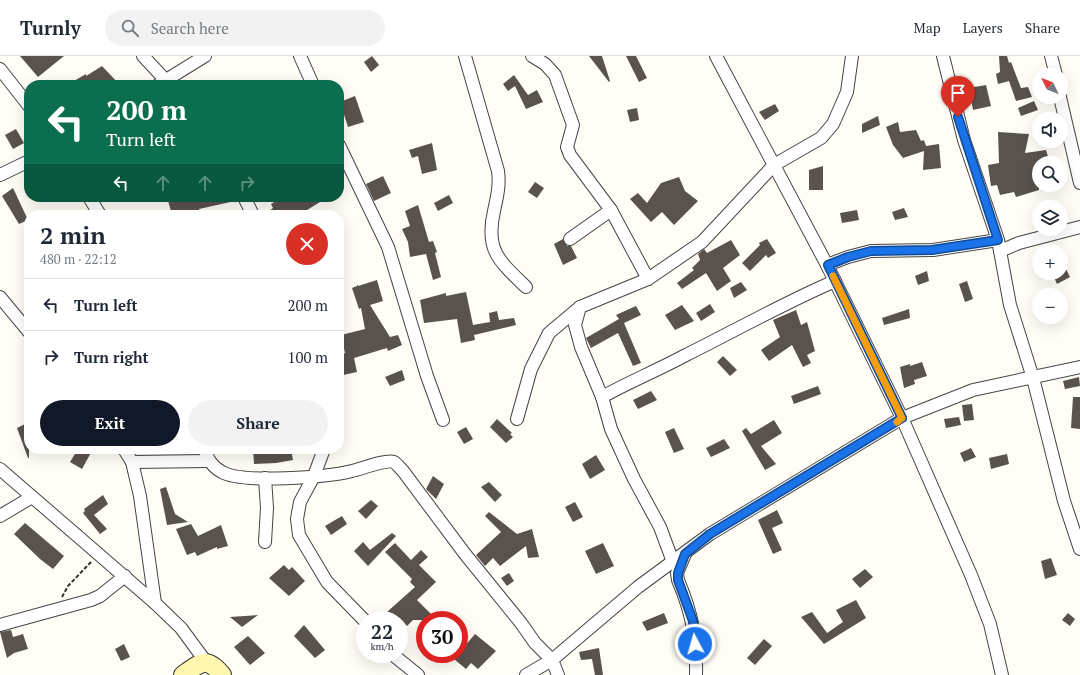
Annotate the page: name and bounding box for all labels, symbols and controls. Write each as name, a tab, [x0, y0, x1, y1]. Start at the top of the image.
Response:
search box	[105, 10, 385, 46]
text: Turnly	[20, 15, 81, 40]
icon: search	[119, 17, 141, 39]
text: Search here	[151, 18, 229, 38]
text: Map	[914, 18, 941, 37]
text: Layers	[963, 18, 1003, 37]
text: Share	[1025, 18, 1060, 37]
north arrow	[1032, 68, 1068, 104]
map controls	[1032, 68, 1068, 324]
pin	[941, 76, 975, 117]
icon: arrive	[947, 82, 969, 104]
text: 200 m	[106, 91, 187, 128]
icon: left	[40, 96, 92, 148]
button: sound	[1032, 112, 1068, 148]
text: Turn left	[106, 127, 176, 151]
button: search	[1032, 156, 1068, 192]
icon: left	[110, 172, 132, 194]
icon: ahead	[152, 172, 174, 194]
icon: ahead	[194, 172, 216, 194]
icon: right	[236, 172, 258, 194]
button: layers	[1032, 200, 1068, 236]
text: 2 min	[40, 219, 106, 251]
button: close	[286, 223, 328, 265]
button: +	[1032, 244, 1068, 280]
text: 480 m · 22:12	[40, 250, 117, 268]
button: −	[1032, 288, 1068, 324]
icon: left	[40, 294, 62, 316]
text: Turn left	[74, 295, 138, 315]
text: 200 m	[287, 295, 328, 315]
icon: right	[40, 346, 62, 368]
text: Turn right	[74, 347, 149, 367]
text: 100 m	[287, 347, 328, 367]
button: Exit	[40, 400, 180, 446]
button: Share	[188, 400, 328, 446]
speed limit sign: 30	[416, 611, 468, 663]
text: 22	[371, 618, 393, 645]
position arrow	[674, 623, 716, 665]
text: km/h	[370, 640, 394, 653]

